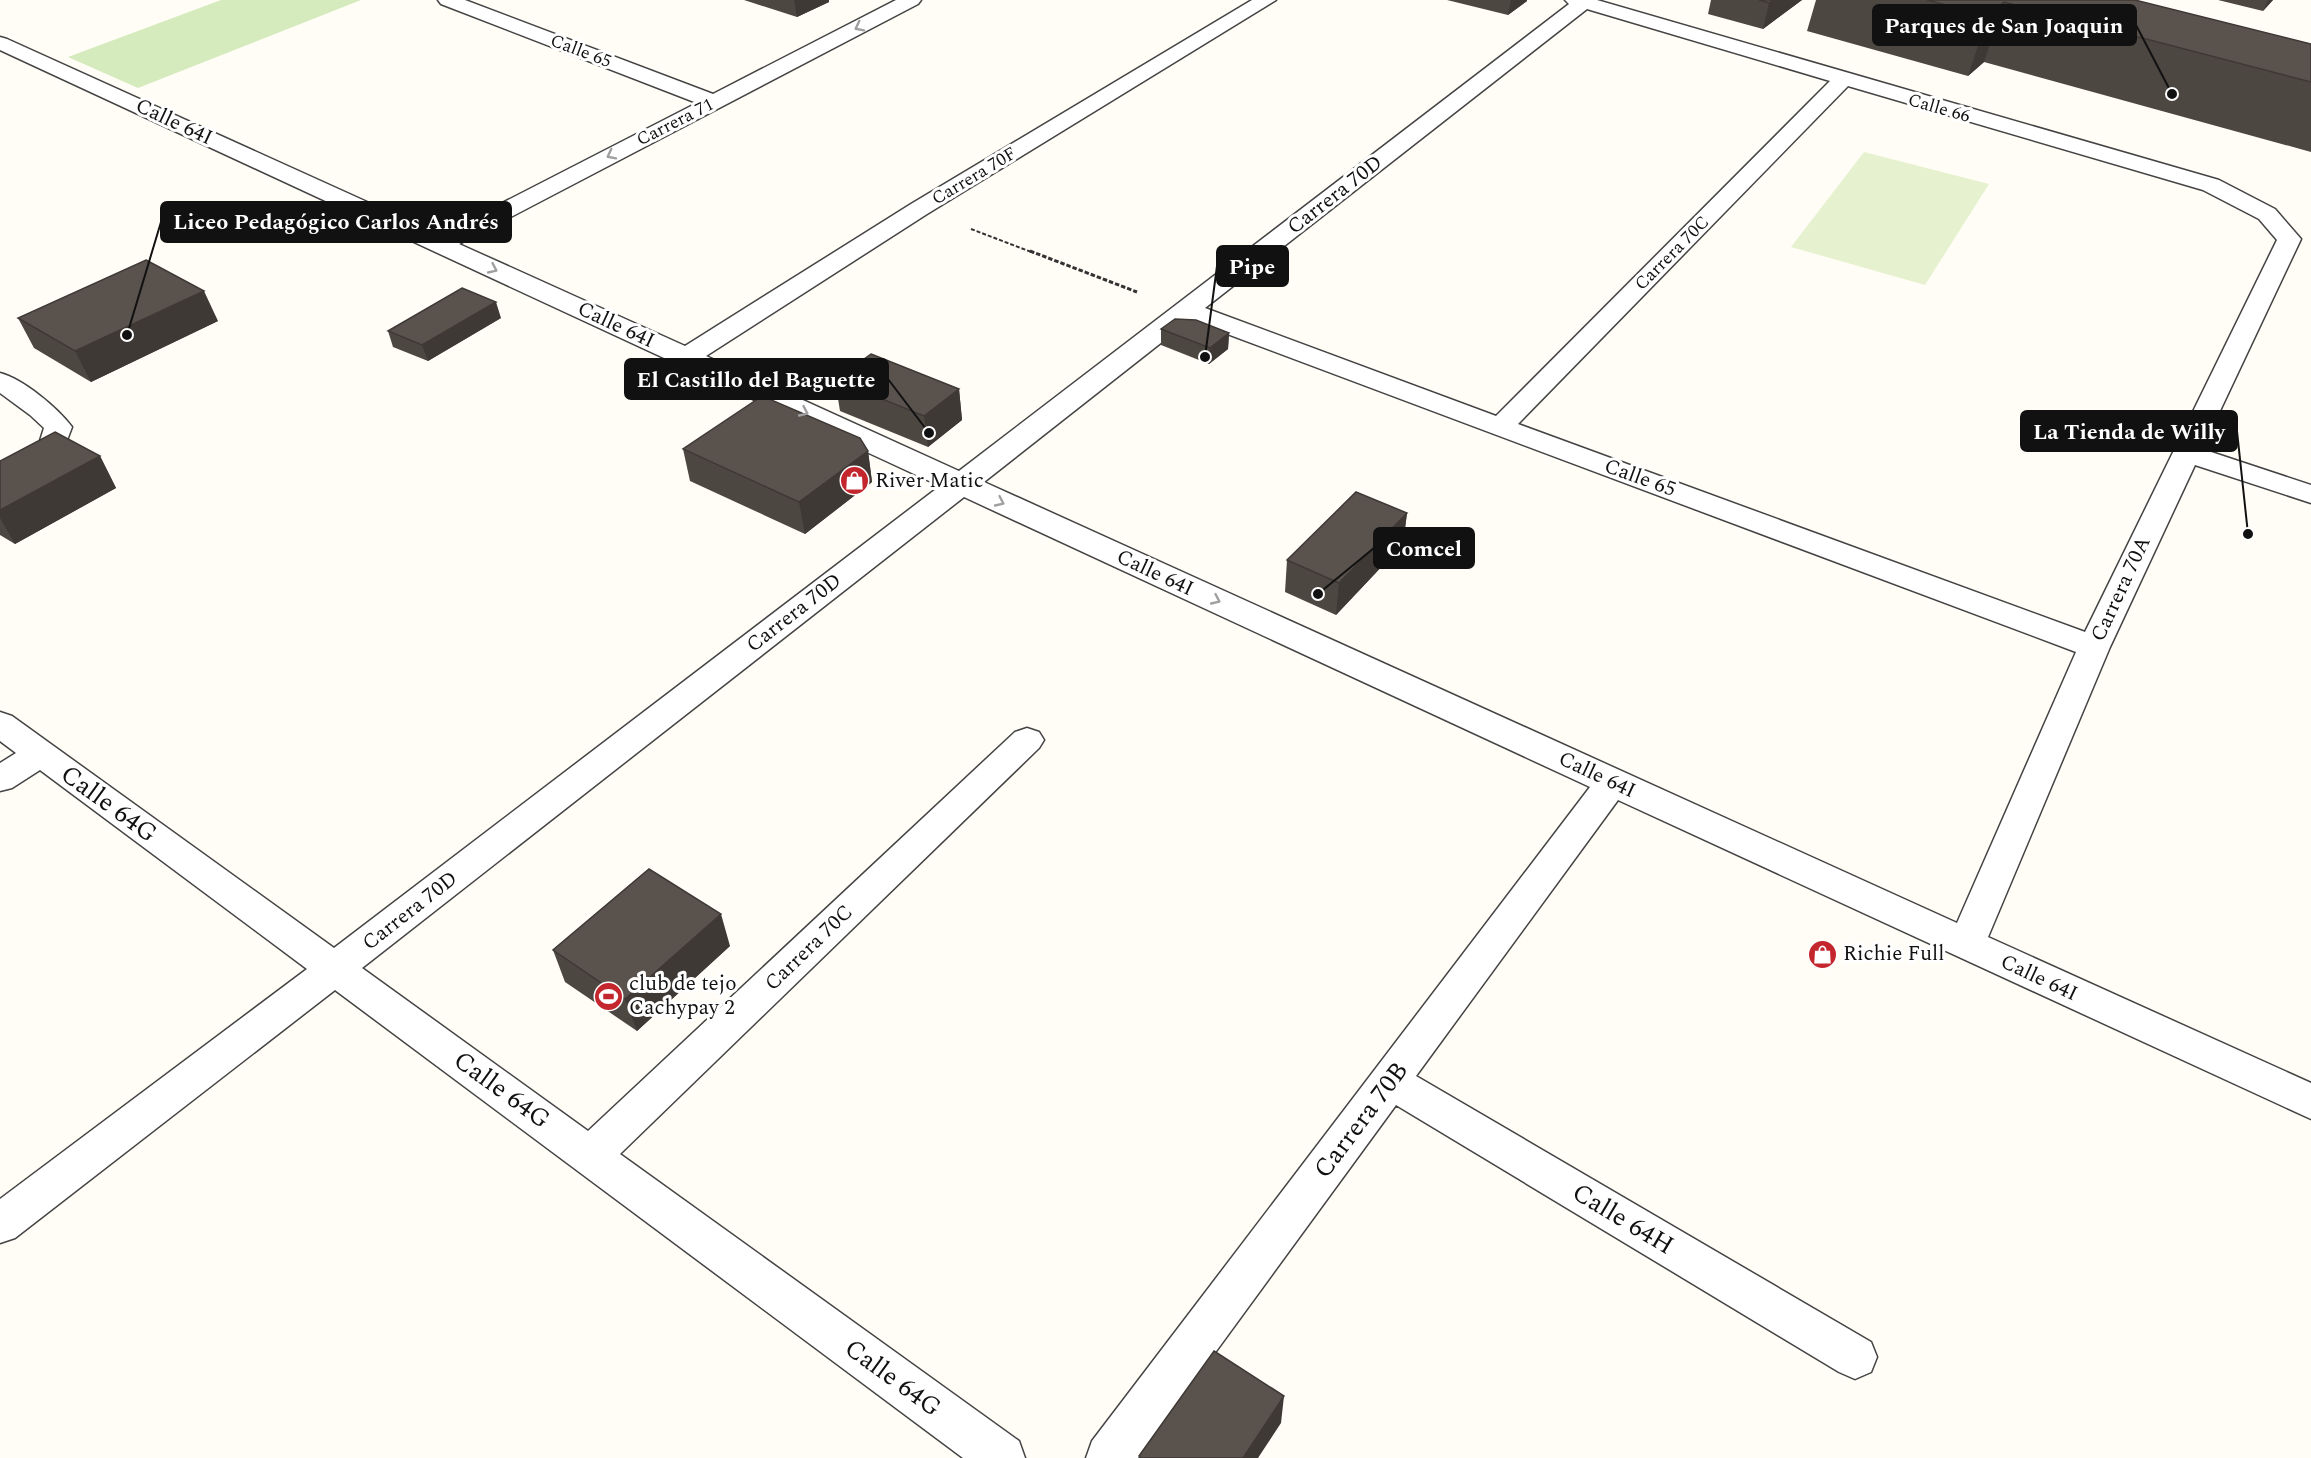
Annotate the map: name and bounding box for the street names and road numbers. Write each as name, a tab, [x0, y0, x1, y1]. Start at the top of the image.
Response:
street label: Calle 65	[546, 27, 616, 75]
street label: Calle 66	[1905, 86, 1973, 130]
street label: Calle 64I	[130, 90, 218, 154]
street label: Carrera 71	[632, 91, 718, 153]
street label: Carrera 70F	[927, 140, 1021, 212]
street label: Carrera 70D	[1280, 147, 1390, 243]
street label: Carrera 70C	[1628, 209, 1716, 297]
street label: Calle 64I	[572, 293, 660, 357]
street label: Calle 65	[1600, 450, 1680, 506]
street label: Carrera 70A	[2083, 531, 2160, 647]
street label: Calle 64I	[1111, 541, 1199, 605]
street label: Carrera 70D	[739, 565, 849, 661]
street label: Calle 64I	[1553, 743, 1641, 807]
street label: Calle 64G	[52, 755, 166, 853]
street label: Carrera 70D	[355, 863, 465, 959]
street label: Carrera 70C	[757, 897, 861, 999]
street label: Calle 64I	[1995, 946, 2083, 1010]
street label: Calle 64G	[445, 1041, 559, 1139]
street label: Carrera 70B	[1304, 1053, 1418, 1187]
street label: Calle 64H	[1564, 1173, 1682, 1265]
street label: Calle 64G	[836, 1329, 950, 1427]

